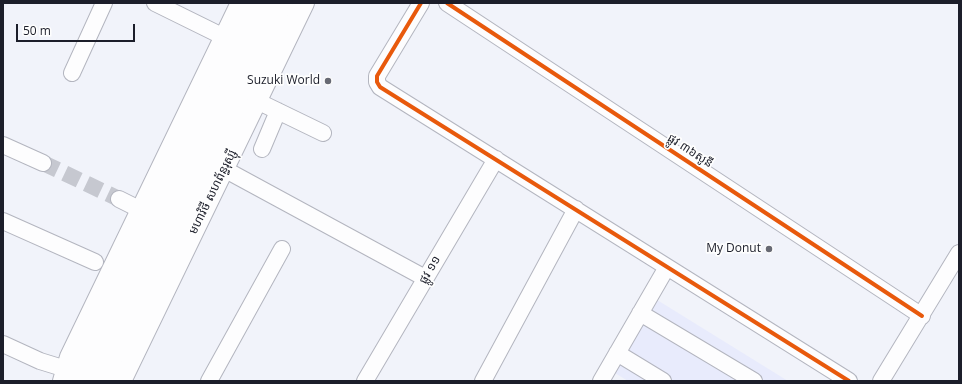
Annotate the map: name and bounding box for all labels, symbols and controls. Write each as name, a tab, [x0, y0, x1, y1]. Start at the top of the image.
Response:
scale bar	[18, 16, 137, 42]
text: 50 m	[23, 22, 51, 39]
place label: Suzuki World	[247, 74, 320, 88]
marker: Suzuki World	[323, 76, 333, 86]
street label: ផ្លូវ ៣៦សូនី	[665, 131, 715, 171]
street label: មហាវិថី សហព័ន្ធរុស្ស៊ី	[186, 147, 240, 237]
place label: My Donut	[706, 242, 761, 256]
marker: My Donut	[764, 244, 774, 254]
street label: ផ្លូវ ១១	[416, 253, 444, 287]

